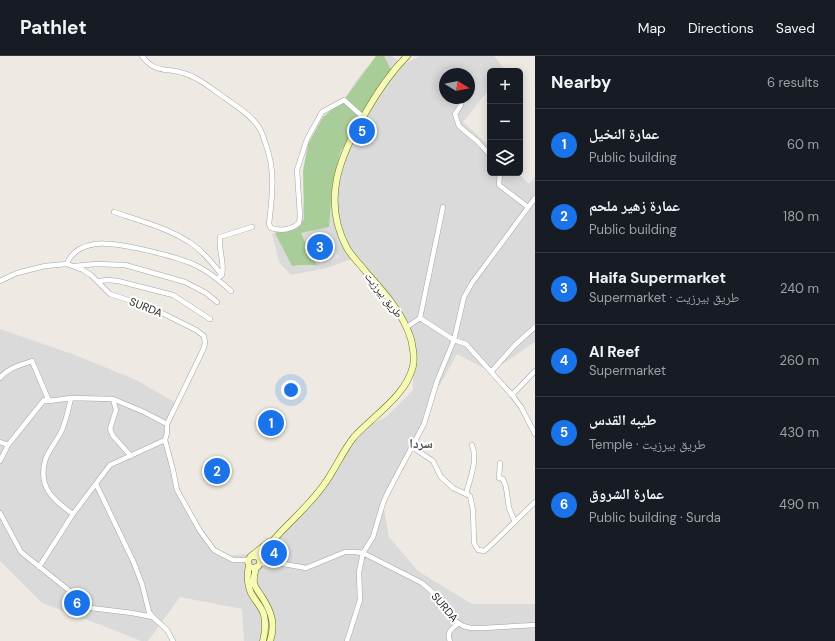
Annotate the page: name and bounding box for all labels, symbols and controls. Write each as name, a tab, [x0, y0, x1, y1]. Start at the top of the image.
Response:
text: Pathlet	[20, 15, 87, 40]
text: Map	[638, 19, 666, 37]
text: Directions	[688, 19, 754, 37]
text: Saved	[776, 19, 815, 37]
north arrow	[439, 68, 475, 104]
map controls	[487, 68, 523, 176]
button: +	[487, 68, 523, 104]
text: Nearby	[551, 71, 611, 93]
text: 6 results	[767, 74, 819, 91]
button: −	[487, 104, 523, 140]
pin: 5	[349, 116, 375, 146]
text: عمارة النخيل	[589, 124, 659, 144]
text: 1	[562, 136, 566, 153]
text: 60 m	[787, 136, 819, 153]
button: layers	[487, 140, 523, 176]
text: Public building	[589, 149, 677, 166]
text: عمارة زهير ملحم	[589, 196, 680, 216]
text: 2	[560, 208, 568, 225]
text: 180 m	[783, 208, 819, 225]
text: Public building	[589, 221, 677, 238]
pin: 3	[307, 232, 333, 262]
text: Haifa Supermarket	[589, 268, 726, 288]
street label: طريق بيرزيت	[362, 269, 406, 321]
text: 3	[560, 280, 568, 297]
text: 240 m	[780, 280, 819, 297]
text: Supermarket · طريق بيرزيت	[589, 289, 739, 306]
street label: SURDA	[127, 294, 165, 320]
text: Al Reef	[589, 342, 640, 362]
text: 4	[560, 352, 568, 369]
text: 260 m	[779, 352, 819, 369]
text: Supermarket	[589, 362, 666, 379]
your location	[281, 380, 301, 400]
pin: 1	[258, 408, 284, 438]
text: طيبه القدس	[589, 410, 657, 430]
text: 5	[560, 424, 568, 441]
text: 430 m	[779, 424, 819, 441]
district label: سردا	[409, 435, 433, 452]
text: Temple · طريق بيرزيت	[589, 436, 706, 453]
pin: 2	[204, 456, 230, 486]
text: عمارة الشروق	[589, 484, 664, 504]
text: 6	[560, 496, 568, 513]
text: 490 m	[779, 496, 819, 513]
text: Public building · Surda	[589, 509, 721, 526]
pin: 4	[261, 538, 287, 568]
pin: 6	[64, 588, 90, 618]
street label: SURDA	[429, 589, 461, 625]

